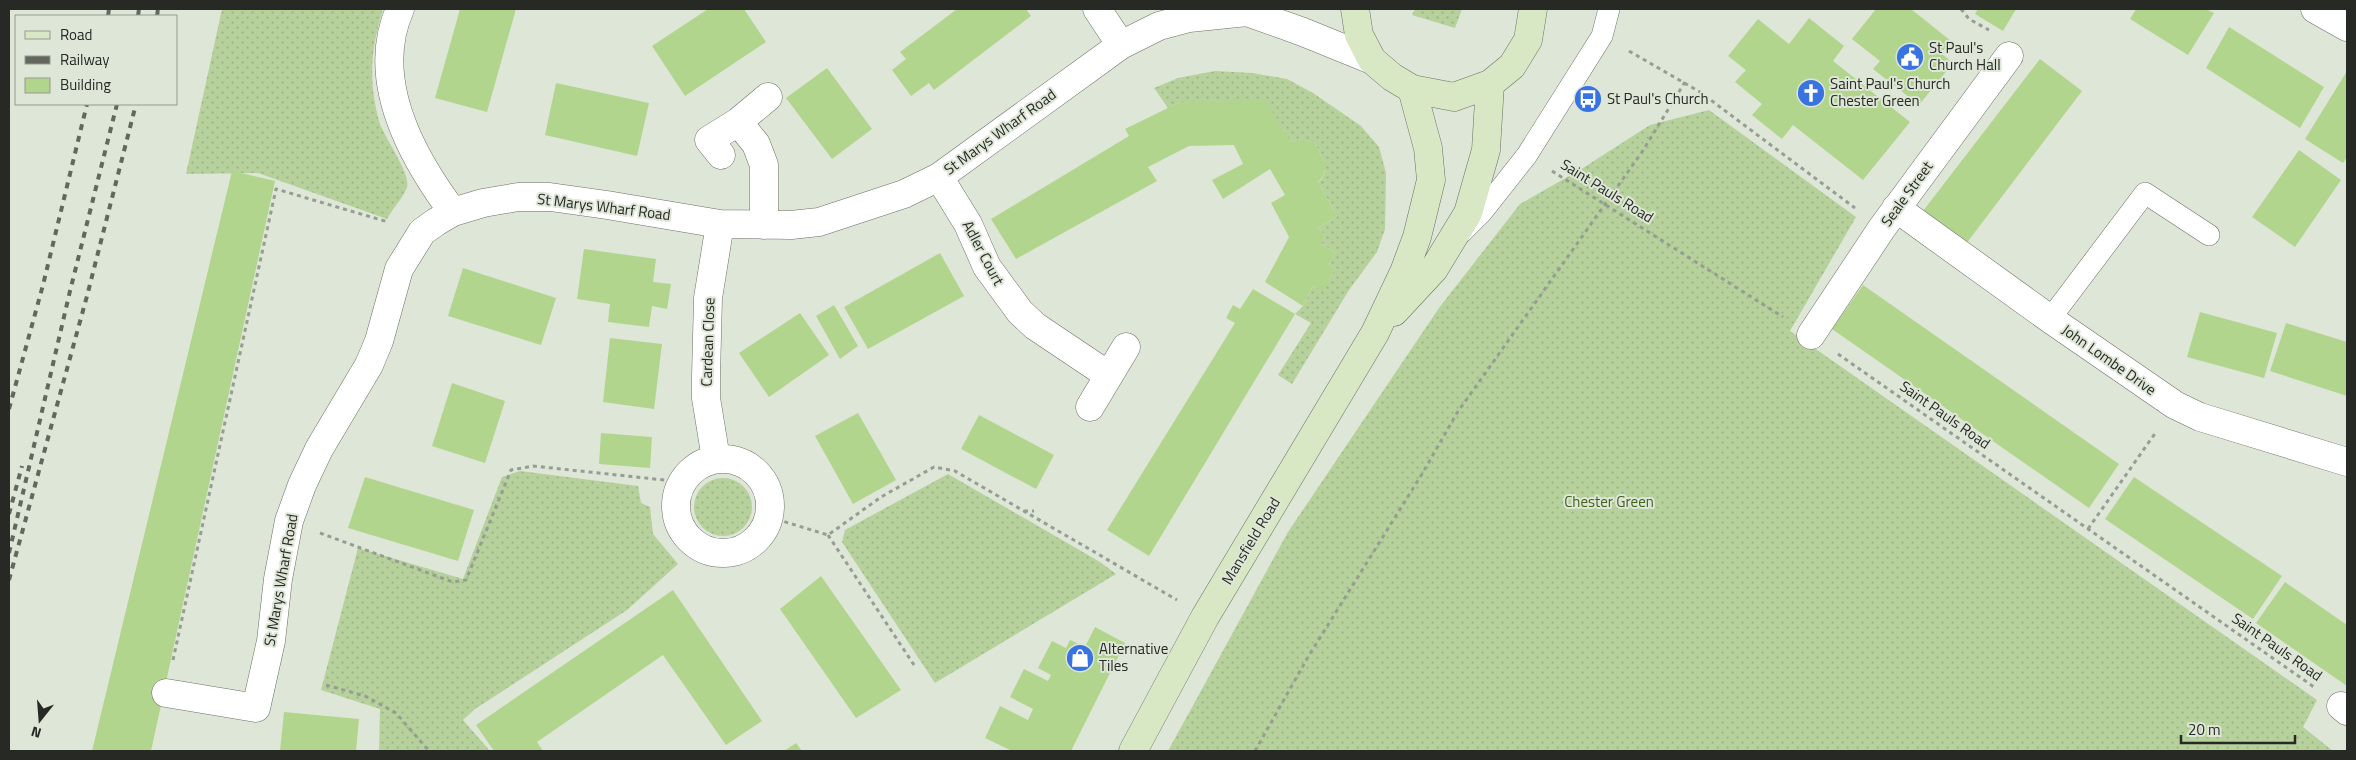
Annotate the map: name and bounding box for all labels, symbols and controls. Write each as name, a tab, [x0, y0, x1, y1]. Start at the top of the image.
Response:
legend	[15, 15, 178, 105]
text: Road	[60, 23, 92, 46]
place label: St Paul's Church Hall	[1929, 36, 2001, 76]
public building icon: St Paul's Church Hall	[1895, 42, 1925, 72]
text: Railway	[60, 48, 110, 71]
place label: Saint Paul's Church Chester Green	[1830, 72, 1950, 112]
text: Building	[60, 73, 111, 96]
church icon: Saint Paul's Church Chester Green	[1796, 78, 1826, 108]
street label: St Marys Wharf Road	[939, 83, 1061, 180]
bus stop icon: St Paul's Church	[1573, 84, 1603, 114]
place label: St Paul's Church	[1607, 87, 1708, 110]
street label: Saint Pauls Road	[1556, 153, 1658, 228]
street label: Seale Street	[1875, 156, 1939, 231]
street label: St Marys Wharf Road	[536, 187, 672, 226]
street label: Adler Court	[957, 216, 1011, 290]
street label: Cardean Close	[694, 297, 721, 387]
street label: John Lombe Drive	[2057, 318, 2161, 401]
street label: Saint Pauls Road	[1895, 375, 1995, 454]
park label: Chester Green	[1564, 490, 1654, 513]
street label: Mansfield Road	[1215, 493, 1286, 589]
street label: St Marys Wharf Road	[258, 512, 303, 648]
street label: Saint Pauls Road	[2227, 607, 2327, 686]
place label: Alternative Tiles	[1099, 637, 1168, 677]
shop icon: Alternative Tiles	[1065, 643, 1095, 673]
north arrow	[15, 695, 65, 745]
scale bar	[2181, 712, 2295, 744]
text: 20 m	[2188, 718, 2221, 741]
text: N	[28, 721, 44, 744]

